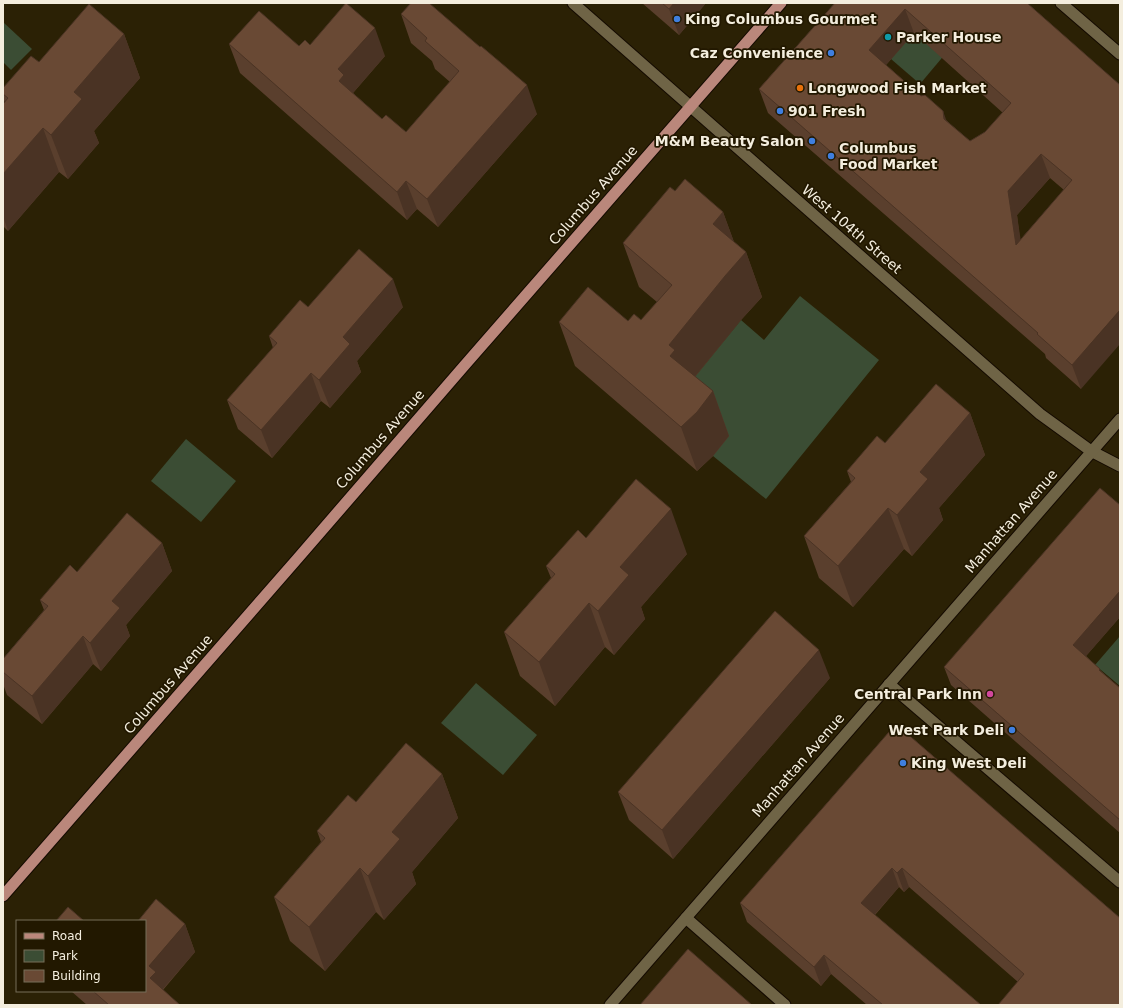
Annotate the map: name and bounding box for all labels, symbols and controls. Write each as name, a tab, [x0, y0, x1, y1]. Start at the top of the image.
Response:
place label: King Columbus Gourmet	[685, 11, 877, 27]
marker: King Columbus Gourmet	[672, 14, 682, 24]
place label: Parker House	[896, 29, 1002, 45]
marker: Parker House	[883, 32, 893, 42]
place label: Caz Convenience	[690, 45, 823, 61]
marker: Caz Convenience	[826, 48, 836, 58]
place label: Longwood Fish Market	[808, 80, 987, 96]
marker: Longwood Fish Market	[795, 83, 805, 93]
place label: 901 Fresh	[788, 103, 865, 119]
marker: 901 Fresh	[775, 106, 785, 116]
place label: M&M Beauty Salon	[655, 133, 804, 149]
marker: M&M Beauty Salon	[807, 136, 817, 146]
place label: Columbus Food Market	[839, 140, 938, 172]
street label: Columbus Avenue	[546, 142, 640, 248]
marker: Columbus Food Market	[826, 151, 836, 161]
street label: West 104th Street	[799, 181, 906, 277]
street label: Columbus Avenue	[333, 386, 427, 492]
street label: Manhattan Avenue	[962, 466, 1060, 576]
street label: Columbus Avenue	[121, 631, 215, 737]
place label: Central Park Inn	[854, 686, 982, 702]
marker: Central Park Inn	[985, 689, 995, 699]
street label: Manhattan Avenue	[749, 710, 847, 820]
place label: West Park Deli	[889, 722, 1004, 738]
marker: West Park Deli	[1007, 725, 1017, 735]
place label: King West Deli	[911, 755, 1027, 771]
marker: King West Deli	[898, 758, 908, 768]
legend	[16, 920, 146, 992]
text: Road	[52, 929, 82, 943]
text: Park	[52, 949, 78, 963]
text: Building	[52, 969, 101, 983]

